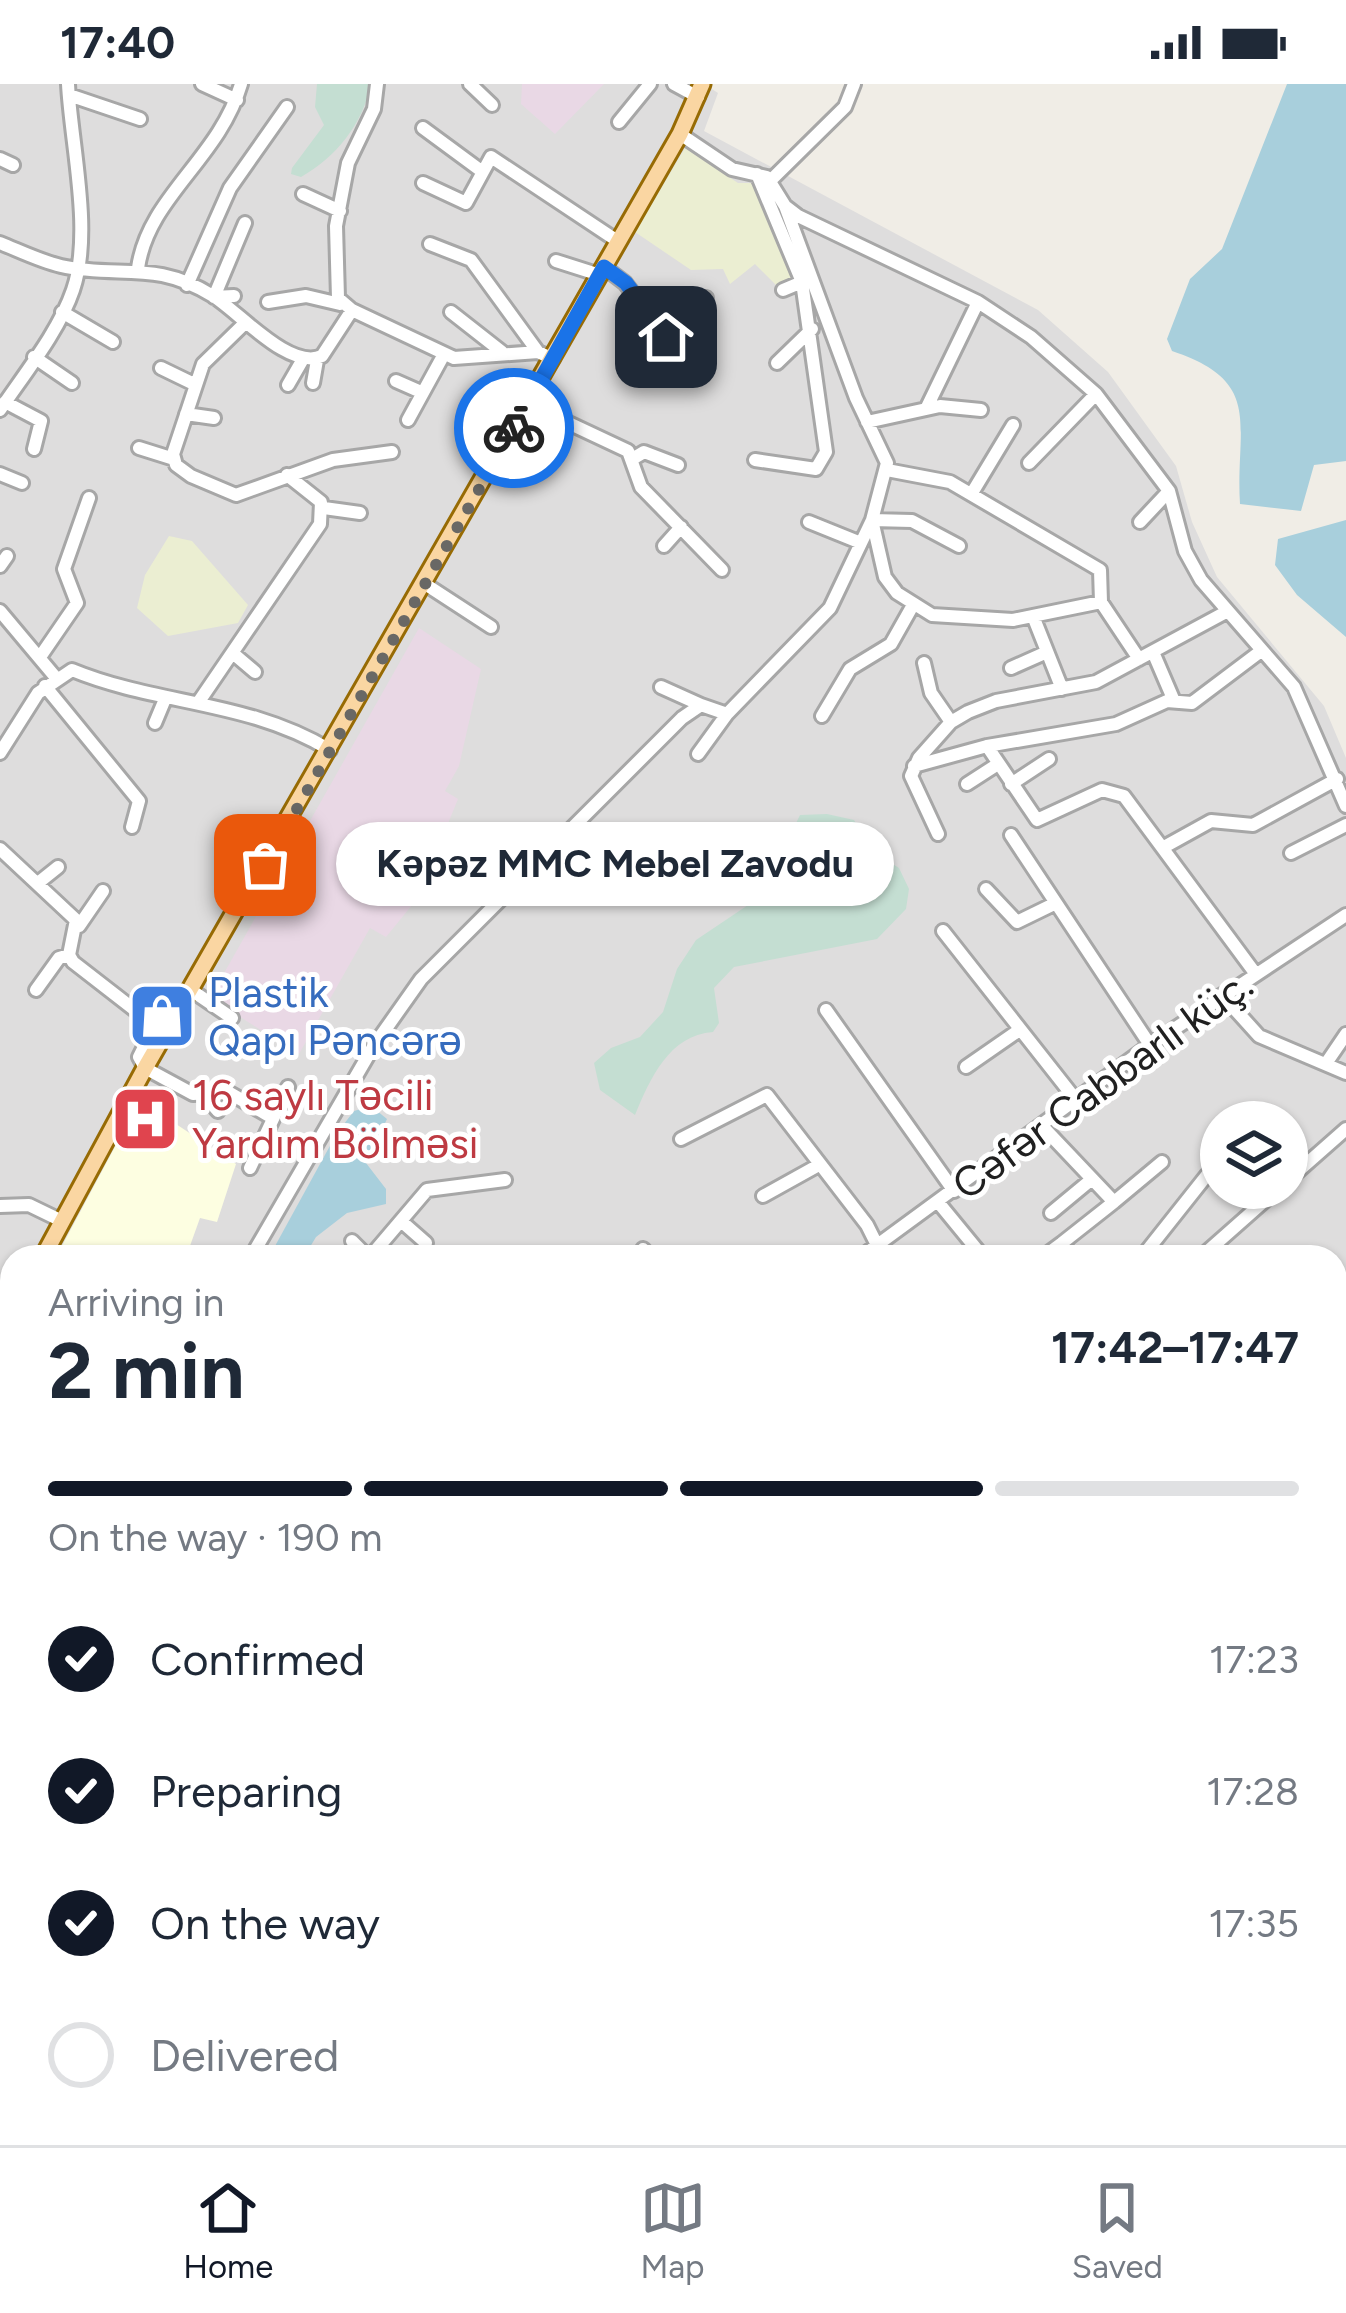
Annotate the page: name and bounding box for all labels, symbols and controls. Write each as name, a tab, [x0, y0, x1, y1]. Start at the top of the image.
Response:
text: 17:40	[60, 15, 175, 69]
pin	[615, 286, 717, 388]
icon: home	[633, 304, 699, 370]
courier	[454, 368, 574, 488]
icon: bike	[481, 395, 547, 461]
pin	[214, 814, 316, 916]
callout: Kəpəz MMC Mebel Zavodu	[337, 823, 895, 907]
icon: bag	[232, 832, 298, 898]
text: Kəpəz MMC Mebel Zavodu	[376, 840, 854, 887]
street label: Cəfər Cabbarlı küç.	[942, 958, 1262, 1210]
place label: Plastik Qapı Pəncərə	[208, 967, 462, 1066]
shop icon: Plastik Qapı Pəncərə	[127, 981, 197, 1051]
place label: 16 saylı Təcili Yardım Bölməsi	[192, 1070, 479, 1169]
hospital icon: 16 saylı Təcili Yardım Bölməsi	[110, 1084, 180, 1154]
map controls	[1200, 1101, 1308, 1209]
button: layers	[1200, 1101, 1308, 1209]
text: Arriving in	[48, 1279, 224, 1326]
text: 17:42–17:47	[1051, 1320, 1299, 1374]
text: 2 min	[48, 1324, 244, 1418]
text: On the way · 190 m	[48, 1514, 383, 1561]
icon: check	[48, 1626, 114, 1692]
text: Confirmed	[150, 1632, 365, 1686]
text: 17:23	[1209, 1636, 1299, 1683]
icon: check	[48, 1758, 114, 1824]
text: Preparing	[150, 1764, 342, 1818]
text: 17:28	[1206, 1768, 1299, 1815]
icon: check	[48, 1890, 114, 1956]
text: On the way	[150, 1896, 380, 1950]
text: 17:35	[1208, 1900, 1299, 1947]
text: Delivered	[150, 2028, 339, 2082]
tab: Home	[183, 2175, 273, 2286]
tab: Map	[640, 2175, 706, 2286]
tab: Saved	[1072, 2175, 1163, 2286]

